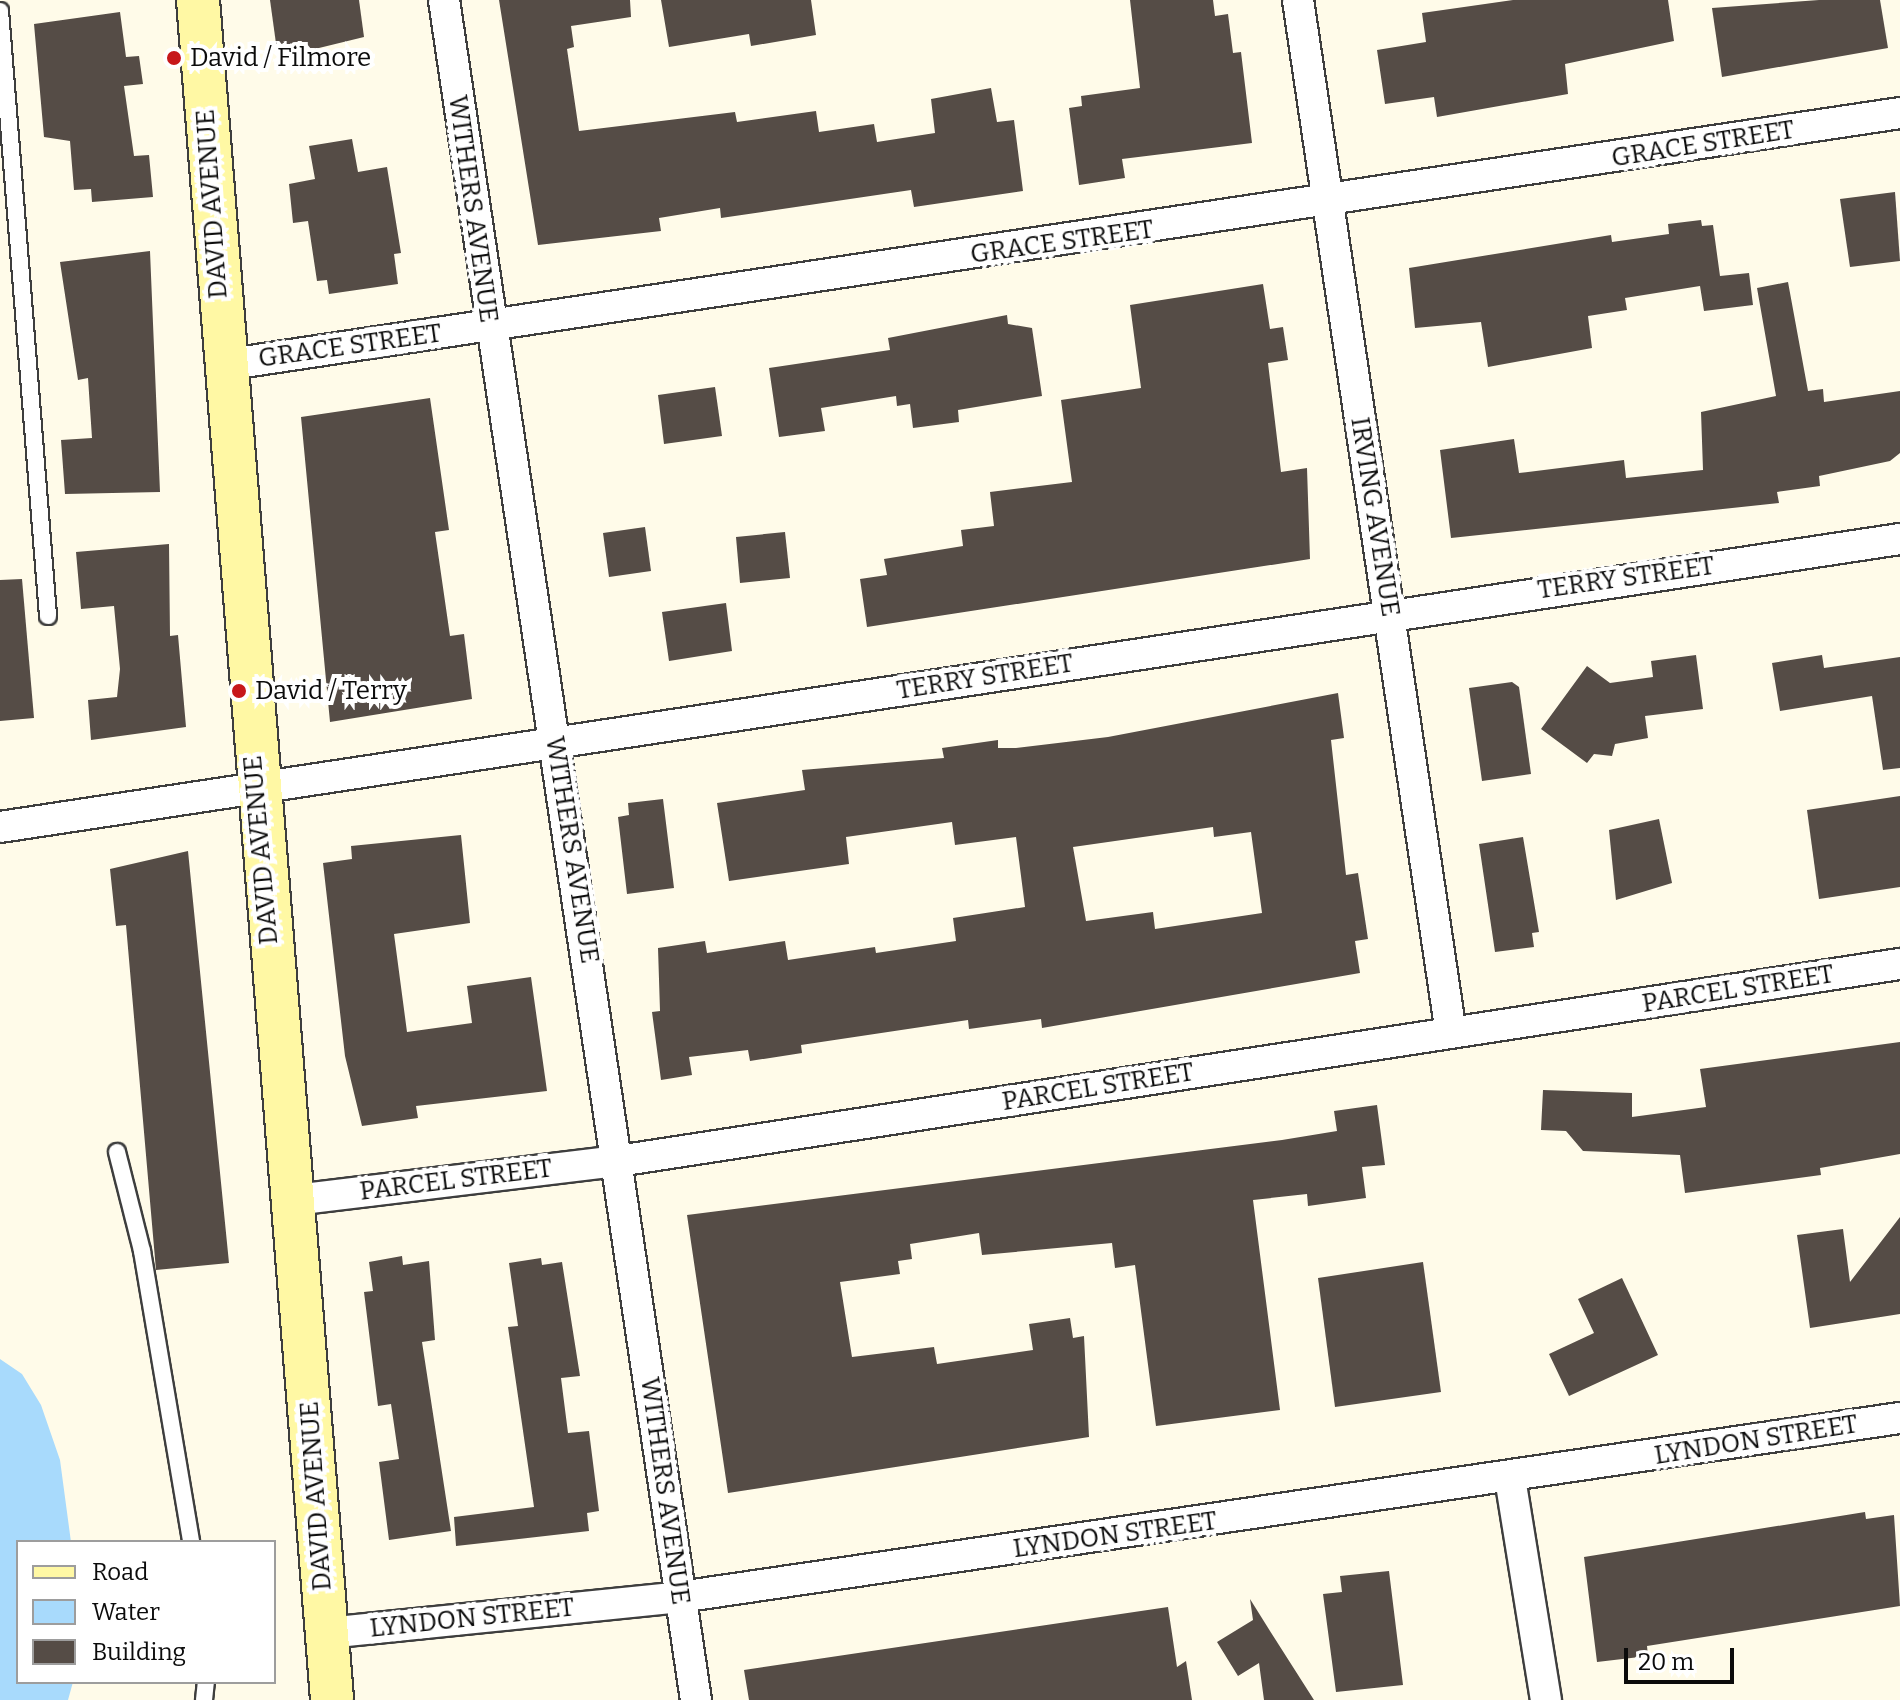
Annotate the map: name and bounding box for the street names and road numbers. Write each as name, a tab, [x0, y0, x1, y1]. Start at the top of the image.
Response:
street label: WITHERS AVENUE	[442, 93, 504, 325]
street label: DAVID AVENUE	[190, 108, 234, 300]
street label: GRACE STREET	[1609, 114, 1797, 174]
street label: GRACE STREET	[968, 214, 1156, 270]
street label: GRACE STREET	[256, 318, 444, 374]
street label: IRVING AVENUE	[1344, 415, 1406, 619]
street label: TERRY STREET	[1536, 550, 1716, 606]
street label: TERRY STREET	[895, 648, 1075, 706]
street label: WITHERS AVENUE	[539, 734, 605, 966]
street label: DAVID AVENUE	[237, 754, 285, 946]
street label: PARCEL STREET	[1640, 958, 1836, 1020]
street label: PARCEL STREET	[1000, 1056, 1196, 1118]
street label: PARCEL STREET	[358, 1153, 554, 1207]
street label: WITHERS AVENUE	[634, 1375, 696, 1607]
street label: DAVID AVENUE	[294, 1400, 338, 1592]
street label: LYNDON STREET	[1652, 1409, 1860, 1471]
street label: LYNDON STREET	[1011, 1505, 1219, 1565]
street label: LYNDON STREET	[368, 1592, 576, 1644]

